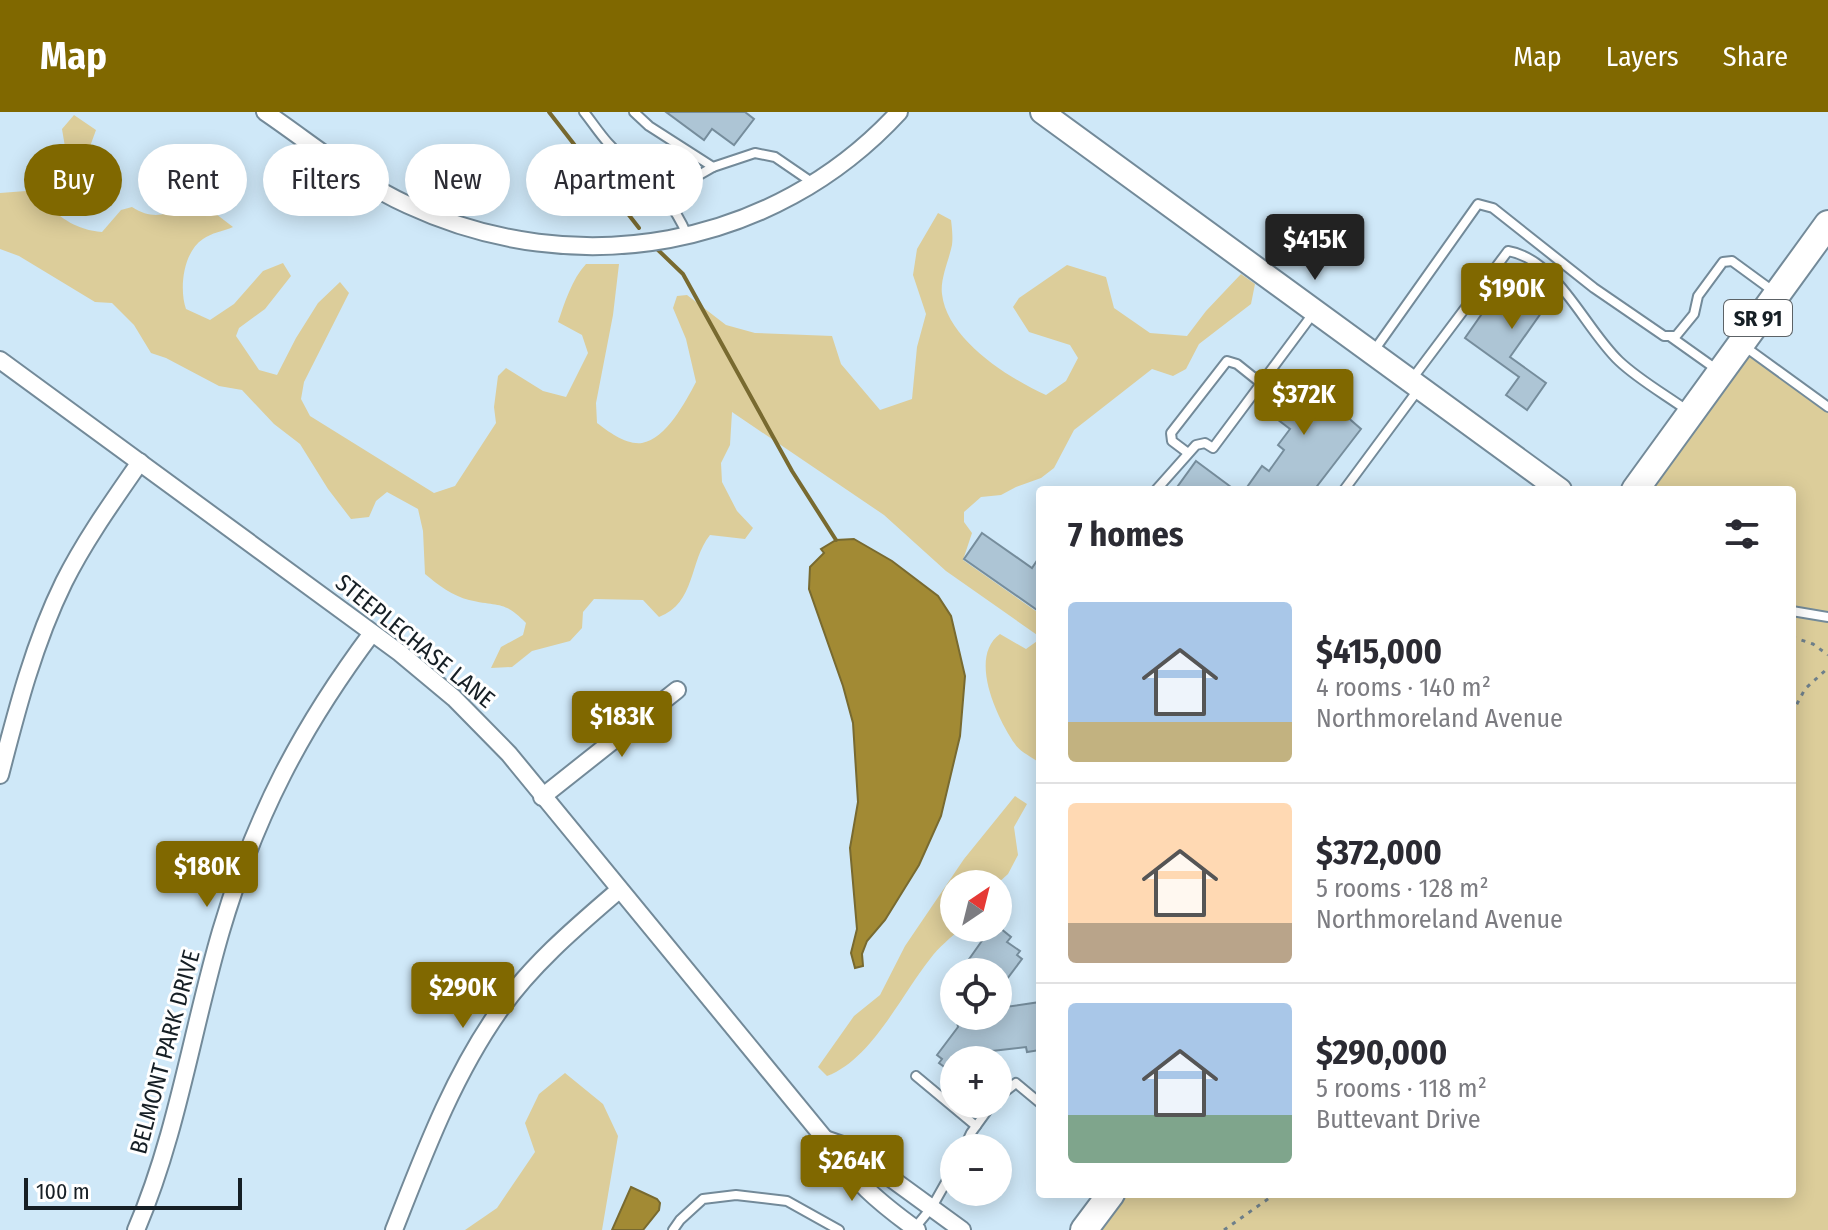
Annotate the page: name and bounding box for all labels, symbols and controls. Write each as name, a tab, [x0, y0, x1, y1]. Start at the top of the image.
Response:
text: Map	[40, 33, 107, 79]
text: Map	[1513, 40, 1562, 73]
text: Layers	[1606, 40, 1679, 73]
text: Share	[1723, 40, 1788, 73]
chip: Buy	[24, 144, 122, 216]
chip: Rent	[138, 144, 247, 216]
chip: Filters	[263, 144, 389, 216]
chip: New	[405, 144, 510, 216]
chip: Apartment	[526, 144, 703, 216]
pin: $415K	[1259, 214, 1371, 282]
text: $415K	[1283, 224, 1347, 255]
pin: $190K	[1456, 263, 1568, 331]
text: $190K	[1479, 273, 1545, 304]
road number: SR 91	[1724, 300, 1792, 336]
pin: $372K	[1248, 369, 1360, 437]
text: $372K	[1272, 379, 1336, 410]
icon: filters	[1720, 512, 1764, 556]
text: 7 homes	[1068, 514, 1184, 555]
street label: STEEPLECHASE LANE	[330, 568, 500, 714]
text: $415,000	[1316, 631, 1442, 672]
icon: home	[1132, 634, 1228, 730]
text: 4 rooms · 140 m²	[1316, 672, 1491, 703]
pin: $183K	[566, 691, 678, 759]
text: $183K	[590, 701, 654, 732]
text: Northmoreland Avenue	[1316, 703, 1563, 734]
text: $372,000	[1316, 832, 1442, 873]
icon: home	[1132, 835, 1228, 931]
pin: $180K	[151, 841, 263, 909]
text: $180K	[174, 851, 240, 882]
north arrow	[940, 870, 1012, 942]
map controls	[940, 870, 1012, 1206]
text: 5 rooms · 128 m²	[1316, 873, 1489, 904]
text: Northmoreland Avenue	[1316, 904, 1563, 935]
street label: BELMONT PARK DRIVE	[124, 947, 206, 1157]
button: locate	[940, 958, 1012, 1030]
pin: $290K	[407, 962, 519, 1030]
text: $290K	[429, 972, 497, 1003]
text: $290,000	[1316, 1032, 1447, 1073]
icon: home	[1132, 1035, 1228, 1131]
button: +	[940, 1046, 1012, 1118]
text: 5 rooms · 118 m²	[1316, 1073, 1487, 1104]
text: Buttevant Drive	[1316, 1104, 1480, 1135]
button: −	[940, 1134, 1012, 1206]
pin: $264K	[796, 1135, 908, 1203]
text: $264K	[819, 1145, 885, 1176]
scale bar	[24, 1174, 242, 1210]
text: 100 m	[36, 1178, 90, 1205]

